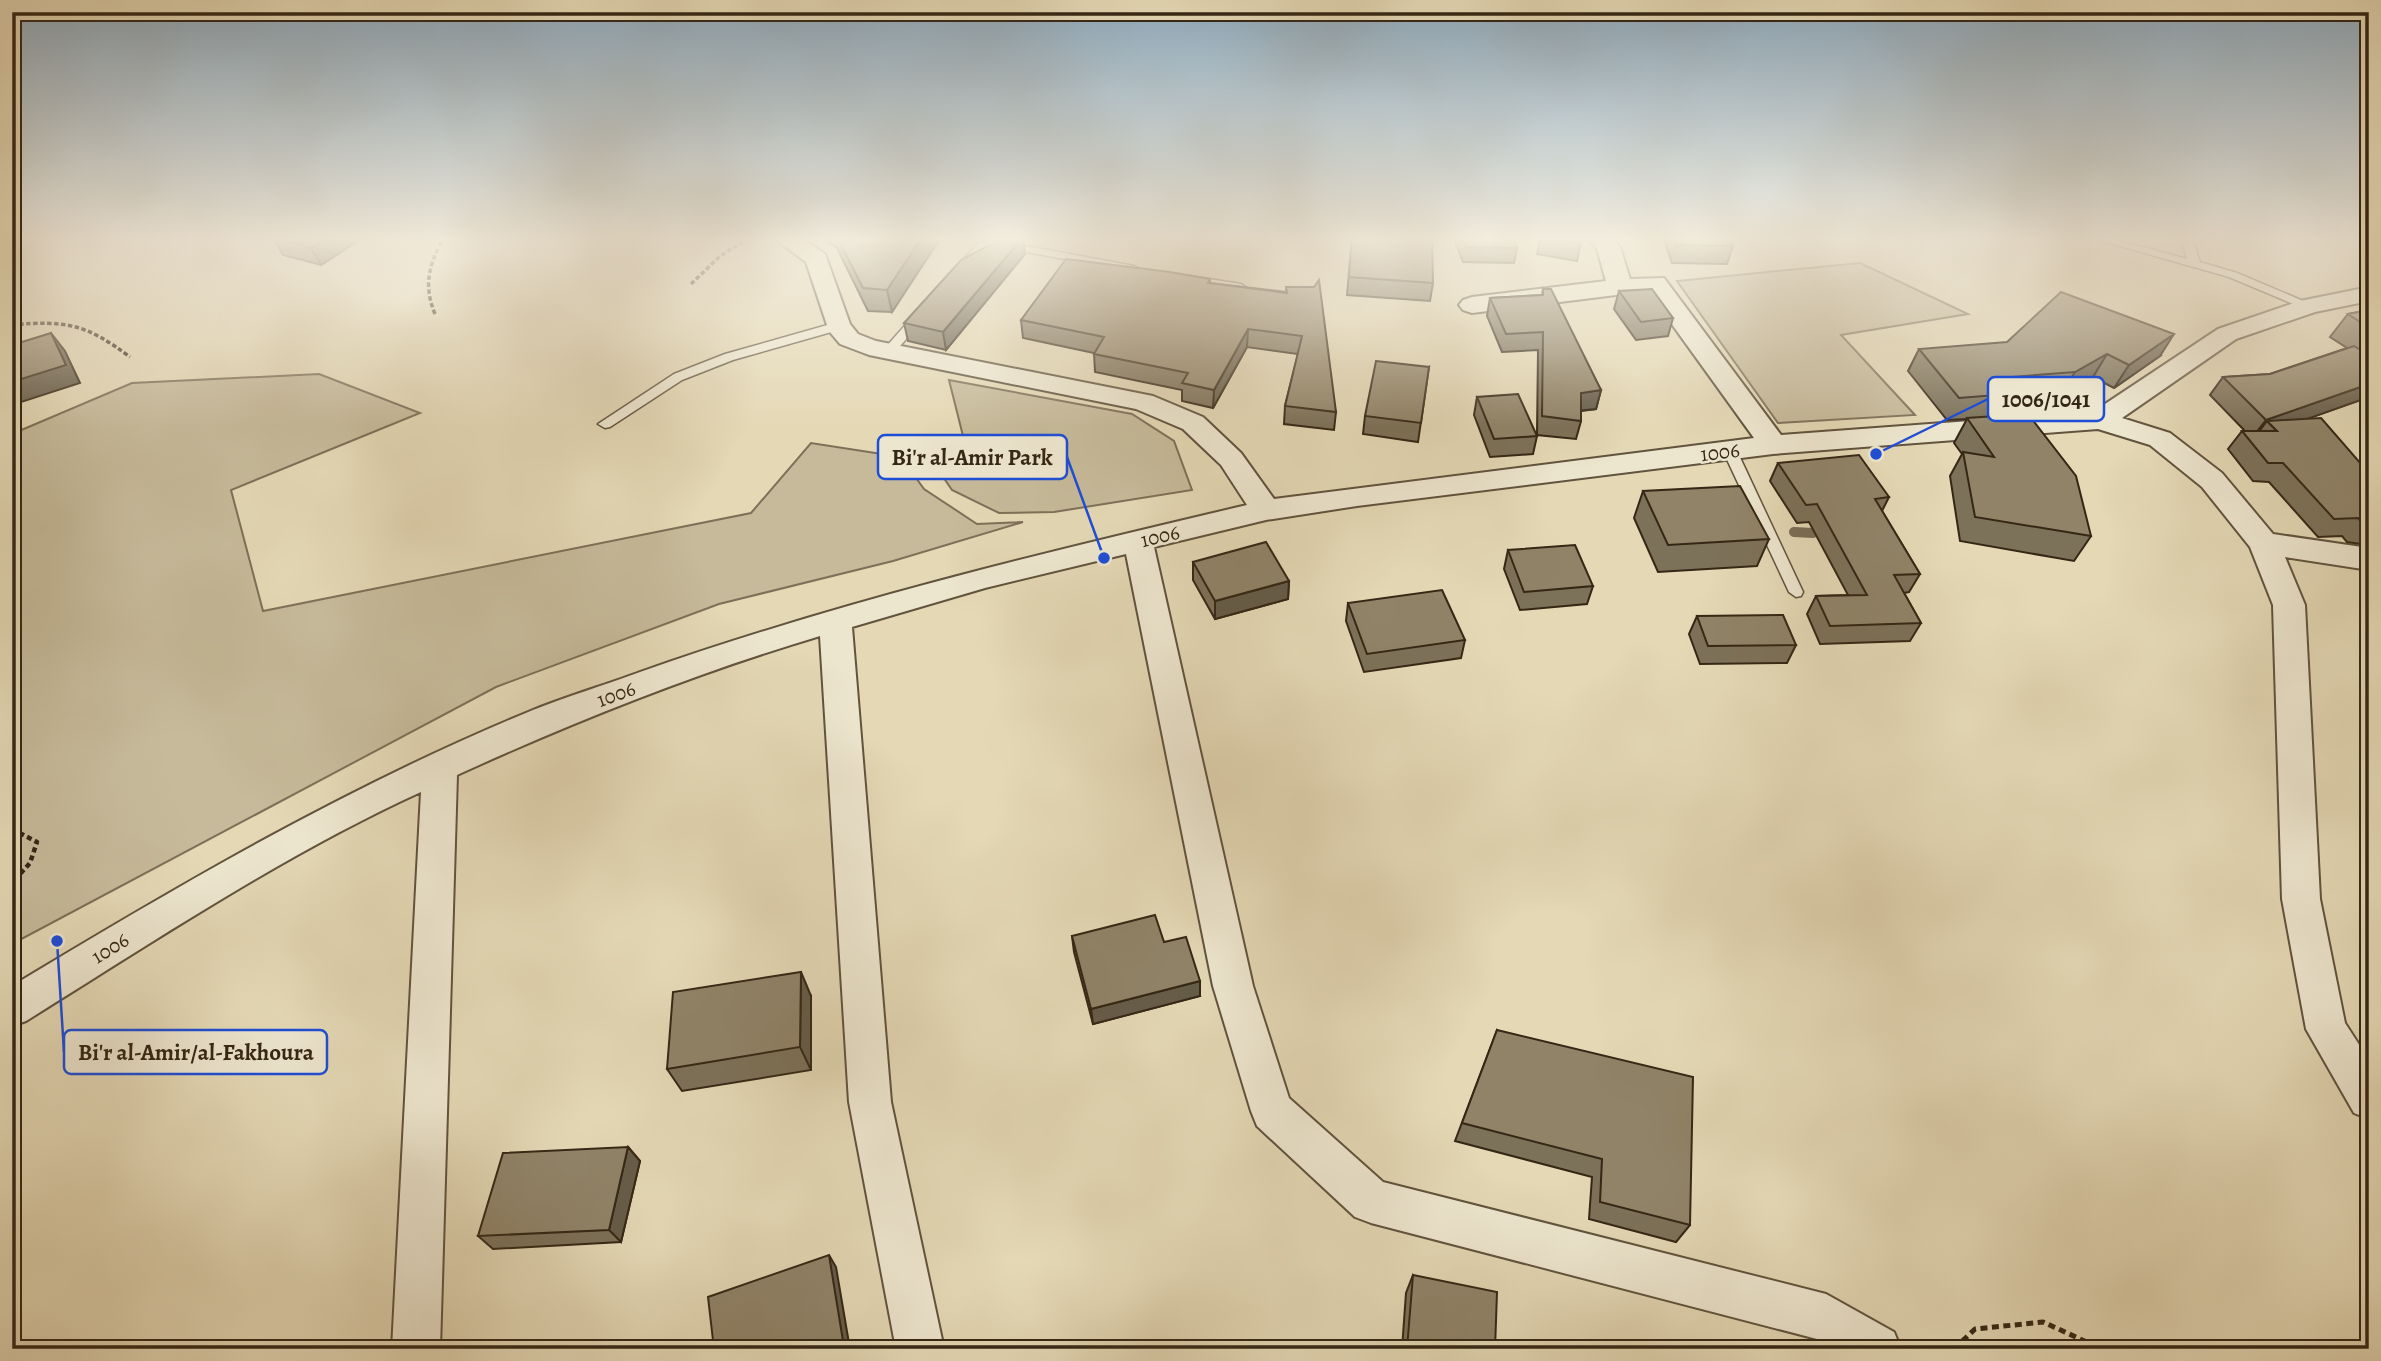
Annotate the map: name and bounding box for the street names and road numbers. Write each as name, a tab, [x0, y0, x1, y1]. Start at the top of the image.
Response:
street label: 1006	[1699, 436, 1741, 468]
street label: 1006	[1138, 518, 1183, 554]
street label: 1006	[593, 674, 640, 714]
street label: 1006	[86, 926, 134, 970]

